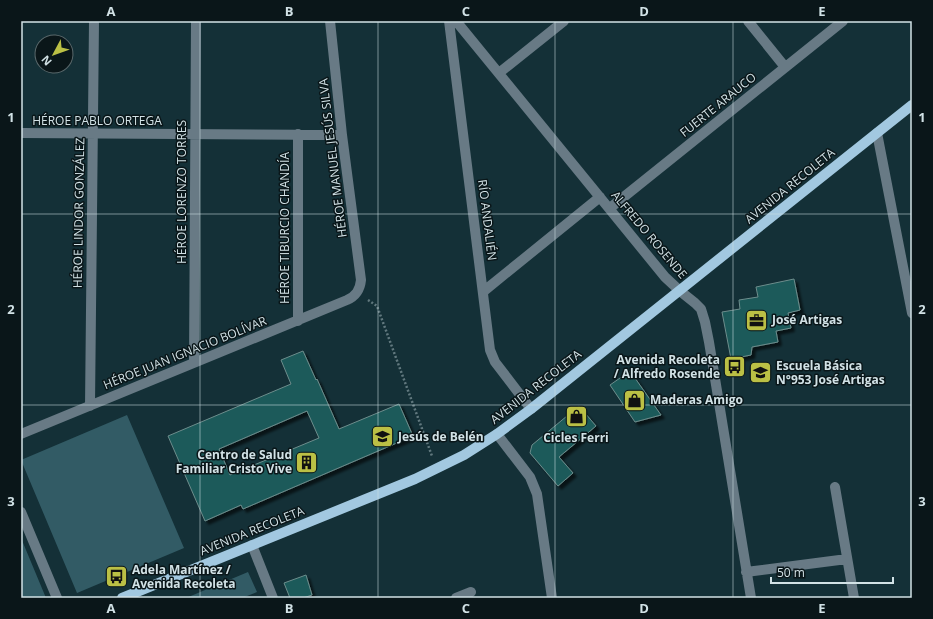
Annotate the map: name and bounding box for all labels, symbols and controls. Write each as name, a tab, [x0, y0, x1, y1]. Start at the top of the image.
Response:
text: A	[107, 2, 116, 20]
text: B	[285, 2, 294, 20]
text: C	[462, 2, 470, 20]
text: D	[639, 2, 649, 20]
text: E	[818, 2, 826, 20]
north arrow	[34, 34, 74, 74]
text: N	[37, 53, 55, 69]
street label: FUERTE ARAUCO	[676, 69, 759, 141]
street label: HÉROE MANUEL JESÚS SILVA	[314, 77, 351, 239]
text: 1	[7, 108, 15, 126]
text: 1	[918, 108, 926, 126]
street label: HÉROE PABLO ORTEGA	[32, 112, 162, 129]
street label: HÉROE LORENZO TORRES	[173, 120, 190, 264]
street label: HÉROE LINDOR GONZÁLEZ	[69, 137, 88, 288]
street label: AVENIDA RECOLETA	[741, 144, 839, 227]
street label: HÉROE TIBURCIO CHANDÍA	[276, 152, 293, 304]
street label: RÍO ANDALIÉN	[474, 178, 501, 261]
street label: ALFREDO ROSENDE	[608, 187, 691, 282]
text: 2	[7, 300, 15, 318]
text: 2	[918, 300, 926, 318]
office icon: José Artigas	[743, 307, 769, 333]
place label: José Artigas	[771, 311, 842, 328]
street label: HÉROE JUAN IGNACIO BOLÍVAR	[101, 312, 270, 393]
street label: AVENIDA RECOLETA	[487, 345, 585, 428]
place label: Avenida Recoleta / Alfredo Rosende	[614, 351, 720, 382]
bus stop icon: Avenida Recoleta / Alfredo Rosende	[722, 354, 748, 380]
place label: Escuela Básica N°953 José Artigas	[776, 357, 885, 388]
school or university icon: Escuela Básica N°953 José Artigas	[748, 360, 774, 386]
shop icon: Maderas Amigo	[622, 387, 648, 413]
place label: Maderas Amigo	[650, 391, 743, 408]
shop icon: Cicles Ferri	[563, 404, 589, 430]
school or university icon: Jesús de Belén	[369, 424, 395, 450]
place label: Jesús de Belén	[397, 428, 484, 445]
place label: Cicles Ferri	[543, 429, 609, 446]
place label: Centro de Salud Familiar Cristo Vive	[176, 446, 292, 477]
building icon: Centro de Salud Familiar Cristo Vive	[294, 449, 320, 475]
text: 3	[7, 492, 15, 510]
text: 3	[918, 492, 926, 510]
street label: AVENIDA RECOLETA	[197, 502, 307, 559]
scale bar	[771, 559, 893, 585]
place label: Adela Martínez / Avenida Recoleta	[132, 561, 236, 592]
bus stop icon: Adela Martínez / Avenida Recoleta	[104, 564, 130, 590]
text: 50 m	[777, 564, 805, 581]
text: A	[107, 599, 116, 617]
text: B	[285, 599, 294, 617]
text: C	[462, 599, 470, 617]
text: D	[639, 599, 649, 617]
text: E	[818, 599, 826, 617]

